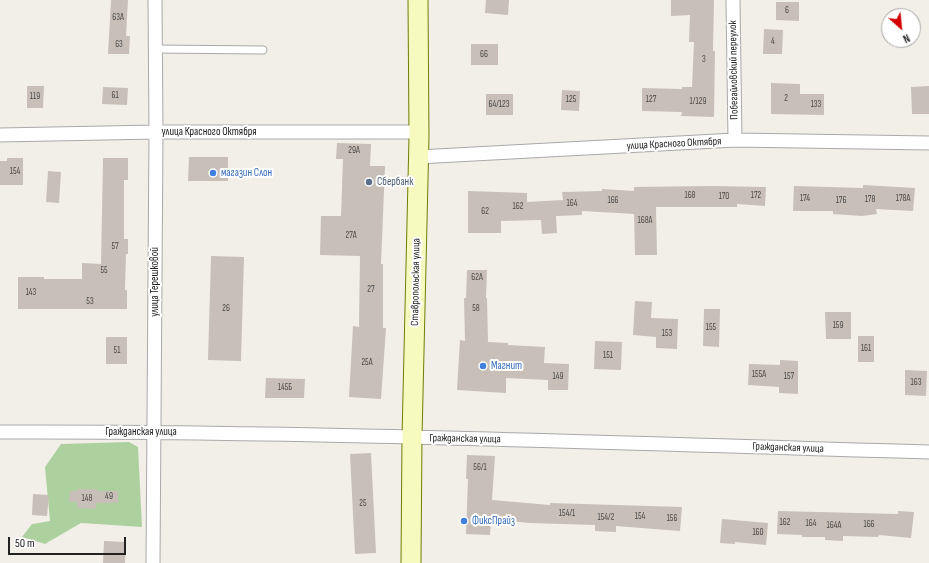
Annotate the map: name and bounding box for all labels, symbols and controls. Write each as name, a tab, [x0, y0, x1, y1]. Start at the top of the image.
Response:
house number: 6	[785, 6, 789, 16]
north arrow	[881, 8, 921, 48]
house number: 63А	[112, 13, 124, 23]
street label: Побегайловский переулок	[727, 20, 741, 120]
text: N	[901, 31, 912, 45]
house number: 4	[771, 37, 775, 47]
house number: 63	[115, 40, 123, 50]
house number: 66	[480, 50, 488, 60]
house number: 3	[702, 55, 706, 65]
house number: 61	[111, 91, 119, 101]
house number: 119	[30, 92, 40, 102]
house number: 2	[784, 94, 788, 104]
house number: 125	[566, 95, 576, 105]
house number: 127	[646, 95, 656, 105]
house number: 1/129	[690, 97, 706, 107]
house number: 64/123	[488, 100, 510, 110]
house number: 133	[811, 100, 821, 110]
street label: улица Красного Октября	[161, 125, 257, 139]
street label: улица Красного Октября	[626, 135, 722, 153]
house number: 29А	[348, 146, 360, 156]
place label: магазин Слон	[221, 166, 272, 180]
house number: 154	[10, 167, 20, 177]
marker: магазин Слон	[208, 168, 218, 178]
place label: Сбербанк	[377, 175, 413, 189]
marker: Сбербанк	[364, 177, 374, 187]
house number: 168	[684, 191, 696, 201]
house number: 172	[751, 191, 761, 201]
house number: 170	[719, 192, 729, 202]
house number: 174	[800, 194, 810, 204]
house number: 178А	[896, 194, 910, 204]
house number: 178	[865, 195, 875, 205]
house number: 166	[607, 196, 619, 206]
house number: 176	[836, 196, 846, 206]
house number: 164	[566, 199, 578, 209]
house number: 162	[513, 202, 523, 212]
house number: 62	[481, 207, 489, 217]
house number: 168А	[638, 216, 652, 226]
house number: 27А	[345, 231, 357, 241]
street label: Ставропольская улица	[409, 238, 423, 326]
house number: 57	[111, 242, 119, 252]
street label: улица Терешковой	[148, 247, 162, 317]
house number: 55	[100, 266, 108, 276]
house number: 62А	[471, 273, 483, 283]
house number: 27	[367, 285, 375, 295]
house number: 143	[26, 288, 36, 298]
house number: 53	[86, 297, 94, 307]
house number: 26	[222, 304, 230, 314]
house number: 58	[472, 304, 480, 314]
house number: 159	[833, 321, 843, 331]
house number: 155	[706, 323, 716, 333]
house number: 153	[662, 329, 672, 339]
house number: 161	[861, 344, 871, 354]
house number: 51	[114, 346, 120, 356]
house number: 151	[603, 351, 613, 361]
house number: 25А	[361, 358, 373, 368]
place label: Магнит	[491, 359, 522, 373]
marker: Магнит	[478, 361, 488, 371]
house number: 155А	[752, 370, 766, 380]
house number: 149	[553, 372, 563, 382]
house number: 157	[784, 372, 794, 382]
house number: 163	[911, 378, 921, 388]
house number: 145Б	[278, 383, 292, 393]
street label: Гражданская улица	[105, 425, 177, 439]
street label: Гражданская улица	[429, 432, 501, 446]
street label: Гражданская улица	[752, 440, 824, 456]
house number: 56/1	[473, 463, 487, 473]
house number: 49	[105, 492, 113, 502]
house number: 148	[82, 494, 92, 504]
house number: 25	[359, 499, 367, 509]
house number: 154/1	[559, 509, 575, 519]
house number: 154	[635, 512, 645, 522]
house number: 154/2	[598, 513, 614, 523]
place label: ФиксПрайз	[472, 514, 515, 528]
house number: 156	[667, 514, 677, 524]
marker: ФиксПрайз	[459, 516, 469, 526]
house number: 162	[780, 518, 790, 528]
house number: 164	[805, 519, 817, 529]
house number: 166	[863, 520, 875, 530]
house number: 164А	[827, 521, 841, 531]
house number: 160	[752, 528, 764, 538]
scale bar	[10, 529, 128, 555]
text: 50 m	[15, 536, 35, 551]

